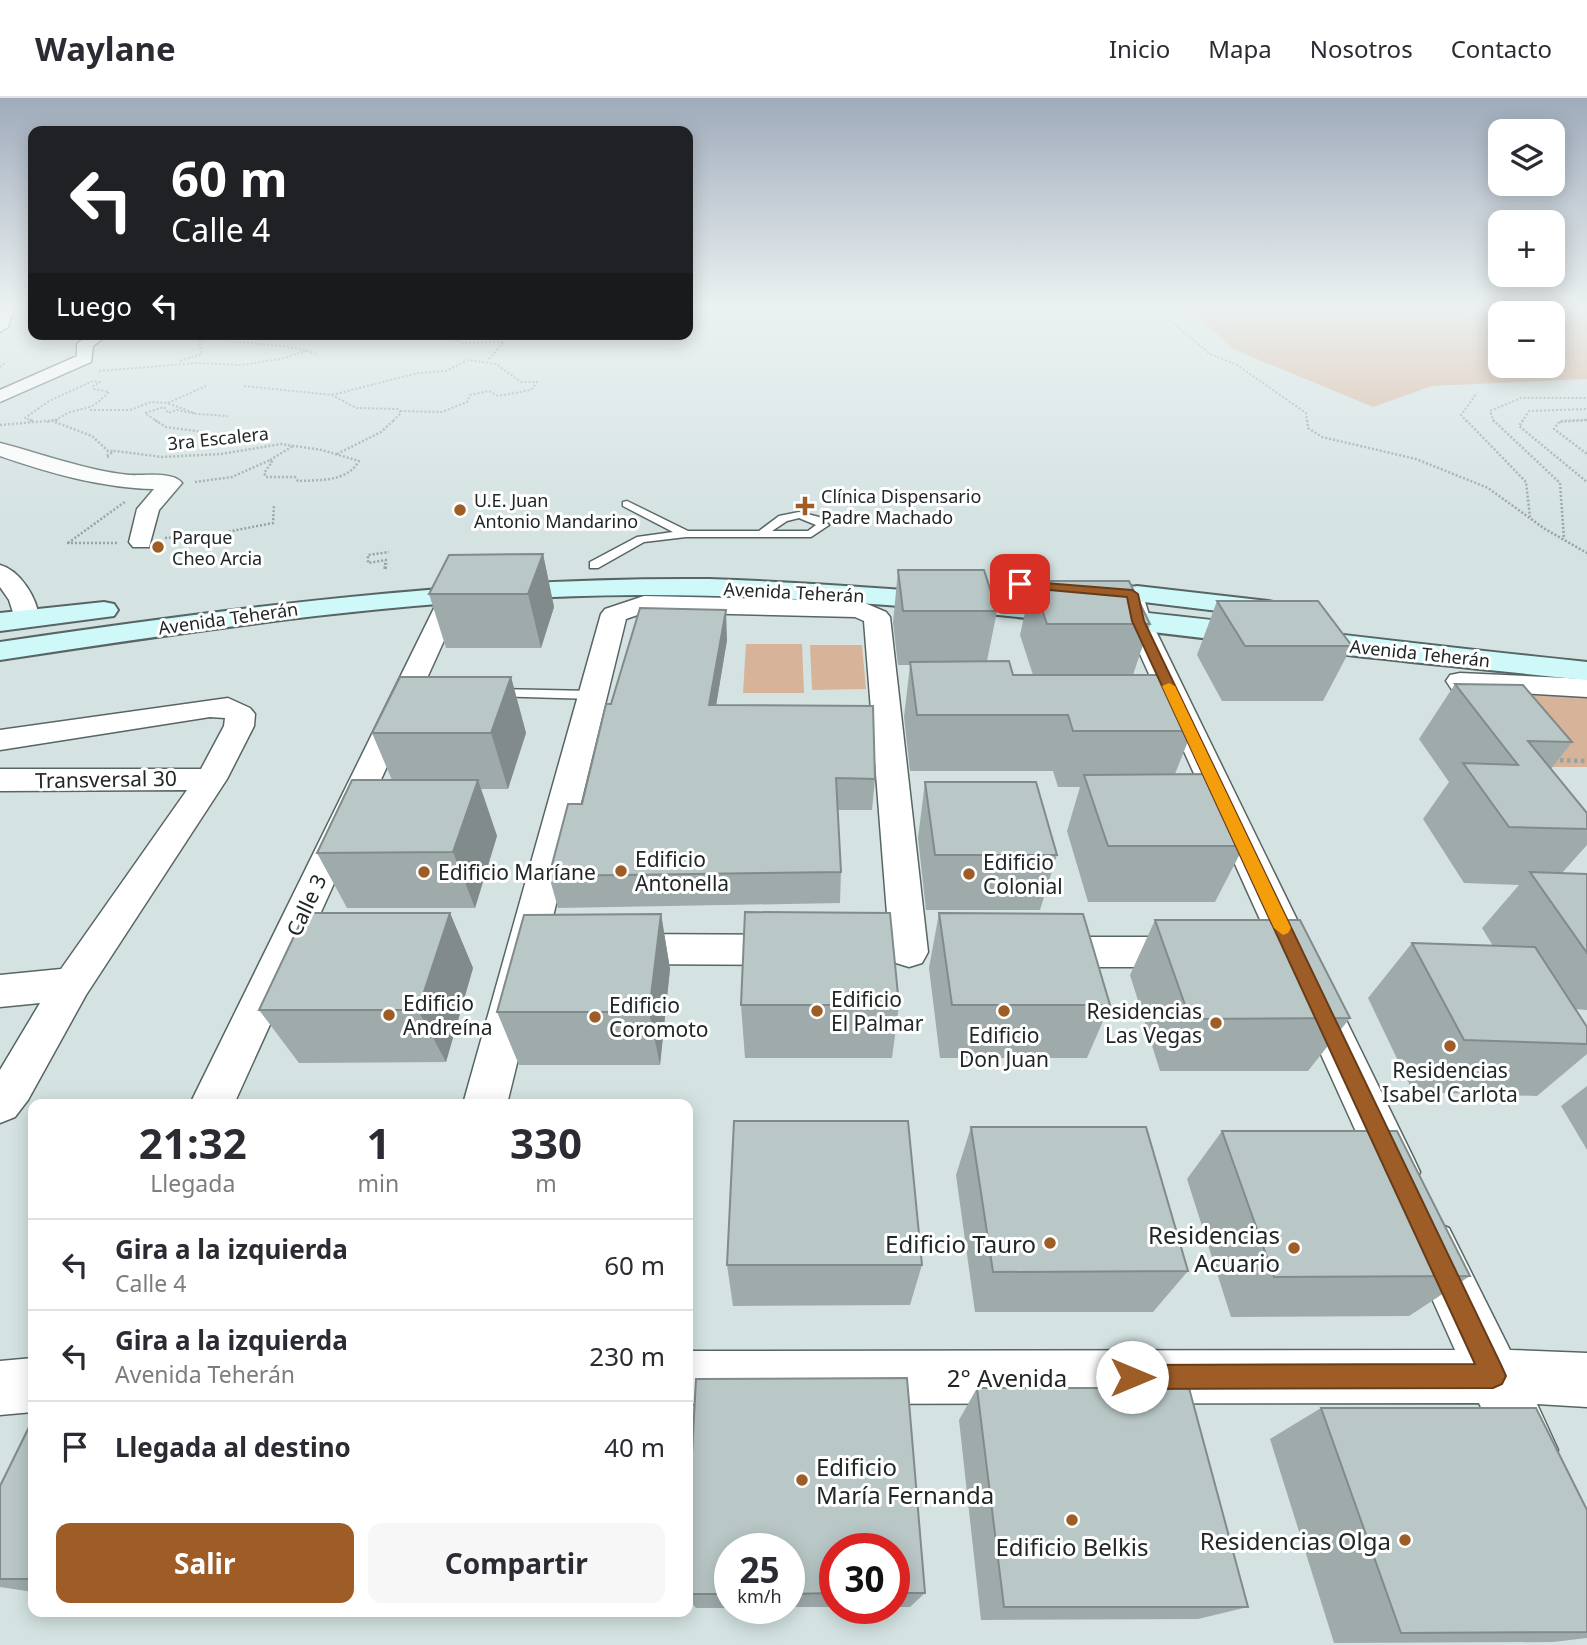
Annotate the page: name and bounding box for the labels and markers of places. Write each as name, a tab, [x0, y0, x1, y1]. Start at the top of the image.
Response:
place label: Clínica Dispensario Padre Machado	[821, 484, 981, 529]
place label: U.E. Juan Antonio Mandarino	[474, 488, 638, 533]
marker: Clínica Dispensario Padre Machado	[795, 496, 815, 516]
marker: U.E. Juan Antonio Mandarino	[452, 502, 468, 518]
place label: Parque Cheo Arcia	[172, 525, 262, 570]
marker: Parque Cheo Arcia	[150, 539, 166, 555]
pin	[990, 554, 1050, 614]
place label: Edificio Antonella	[635, 845, 729, 897]
place label: Edificio Colonial	[983, 848, 1063, 900]
place label: Edificio Maríane	[438, 858, 596, 886]
marker: Edificio Antonella	[613, 863, 629, 879]
marker: Edificio Maríane	[416, 864, 432, 880]
marker: Edificio Colonial	[961, 866, 977, 882]
place label: Edificio El Palmar	[831, 985, 924, 1037]
place label: Edificio Andreína	[403, 989, 493, 1041]
place label: Edificio Coromoto	[609, 991, 709, 1043]
place label: Residencias Las Vegas	[1087, 997, 1202, 1049]
marker: Edificio El Palmar	[809, 1003, 825, 1019]
marker: Edificio Don Juan	[996, 1003, 1012, 1019]
marker: Edificio Andreína	[381, 1007, 397, 1023]
marker: Edificio Coromoto	[587, 1009, 603, 1025]
marker: Residencias Las Vegas	[1208, 1015, 1224, 1031]
place label: Edificio Don Juan	[959, 1021, 1049, 1073]
marker: Residencias Isabel Carlota	[1442, 1038, 1458, 1054]
place label: Residencias Isabel Carlota	[1382, 1056, 1518, 1108]
place label: Residencias Acuario	[1148, 1218, 1280, 1279]
place label: Edificio Tauro	[885, 1227, 1036, 1260]
marker: Edificio Tauro	[1042, 1235, 1058, 1251]
marker: Residencias Acuario	[1286, 1240, 1302, 1256]
place label: Edificio María Fernanda	[816, 1450, 994, 1511]
marker: Edificio María Fernanda	[794, 1472, 810, 1488]
marker: Edificio Belkis	[1064, 1512, 1080, 1528]
place label: Residencias Olga	[1200, 1524, 1391, 1557]
place label: Edificio Belkis	[995, 1530, 1149, 1563]
marker: Residencias Olga	[1397, 1532, 1413, 1548]

